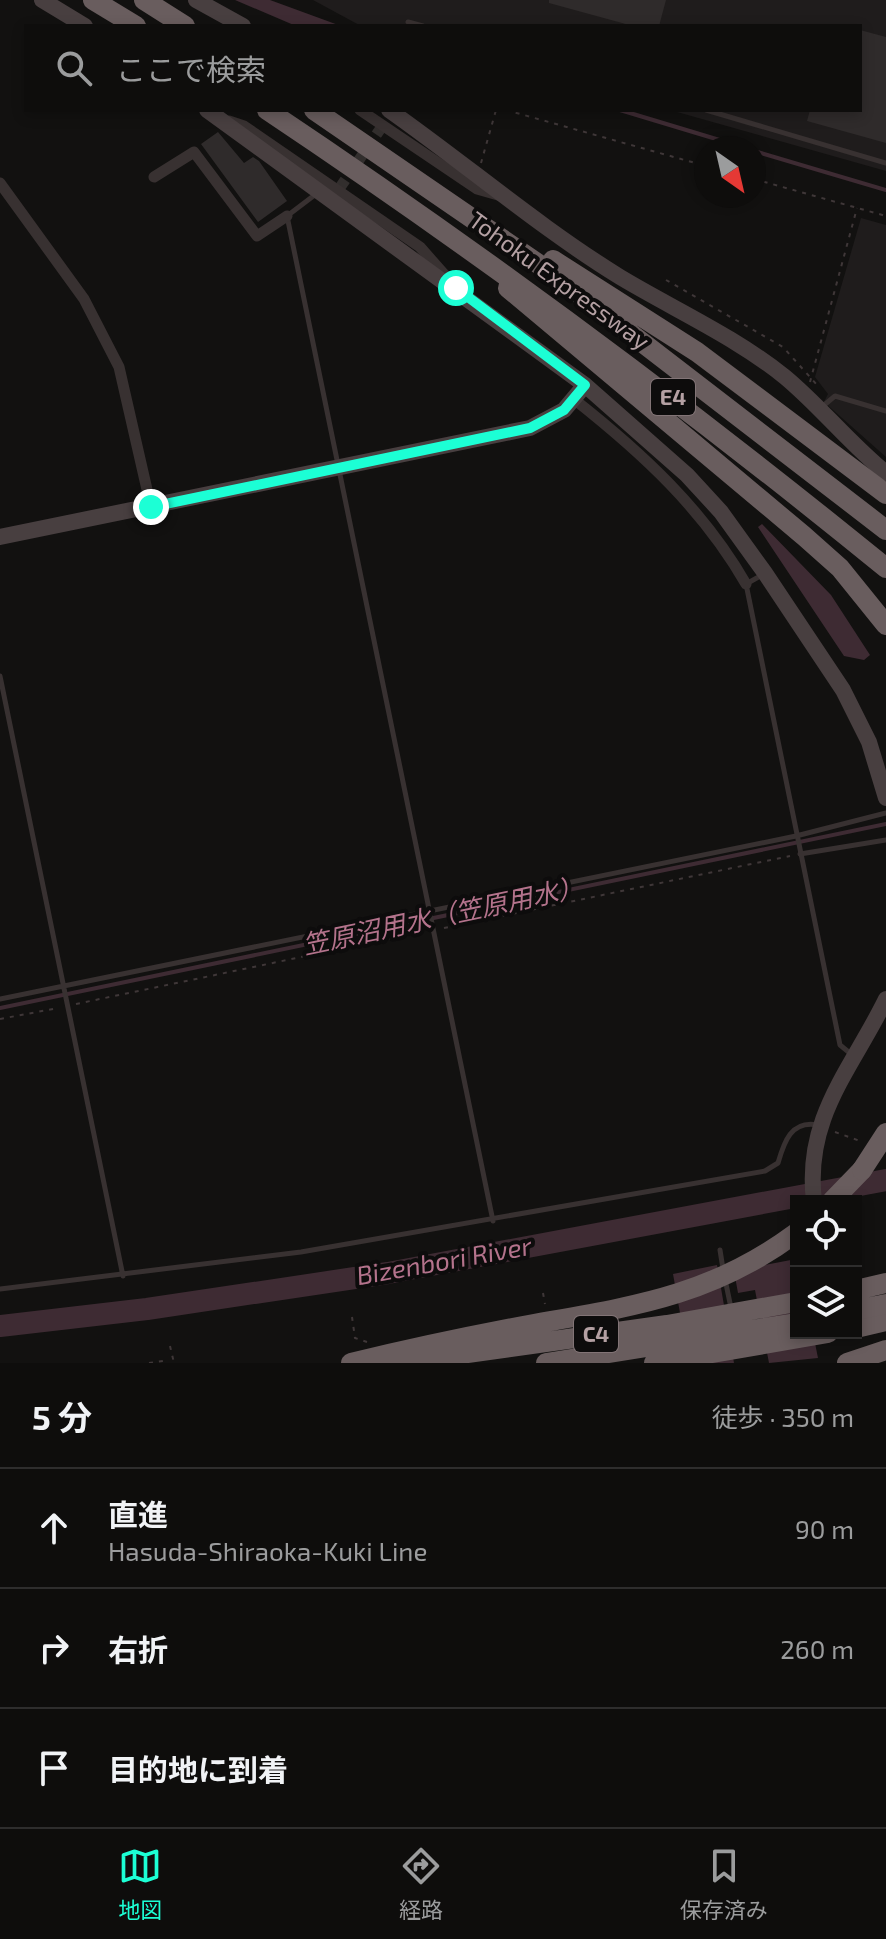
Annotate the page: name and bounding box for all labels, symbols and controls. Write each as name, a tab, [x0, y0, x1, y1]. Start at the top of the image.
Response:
search box	[24, 24, 862, 112]
icon: search	[52, 46, 96, 90]
text: ここで検索	[116, 51, 266, 87]
north arrow	[694, 136, 766, 208]
street label: Tohoku Expressway	[464, 205, 656, 355]
route start	[438, 270, 474, 306]
road number: E4	[651, 379, 695, 415]
route end	[133, 489, 169, 525]
water label: 笠原沼用水（笠原用水）	[300, 870, 586, 959]
map controls	[790, 1195, 862, 1339]
button: locate	[790, 1195, 862, 1267]
water label: Bizenbori River	[354, 1229, 534, 1290]
button: layers	[790, 1267, 862, 1339]
road number: C4	[574, 1316, 618, 1352]
text: 5 分	[32, 1396, 92, 1437]
text: 徒歩 · 350 m	[712, 1401, 854, 1432]
text: 直進	[108, 1496, 168, 1532]
icon: ahead	[32, 1506, 76, 1550]
text: 90 m	[795, 1513, 854, 1544]
text: Hasuda-Shiraoka-Kuki Line	[108, 1535, 427, 1566]
icon: right	[32, 1626, 76, 1670]
text: 右折	[108, 1631, 168, 1667]
text: 260 m	[780, 1633, 854, 1664]
icon: arrive	[32, 1746, 76, 1790]
text: 目的地に到着	[108, 1751, 288, 1787]
tab: 地図	[118, 1844, 162, 1924]
tab: 経路	[399, 1844, 443, 1924]
tab: 保存済み	[680, 1844, 768, 1924]

